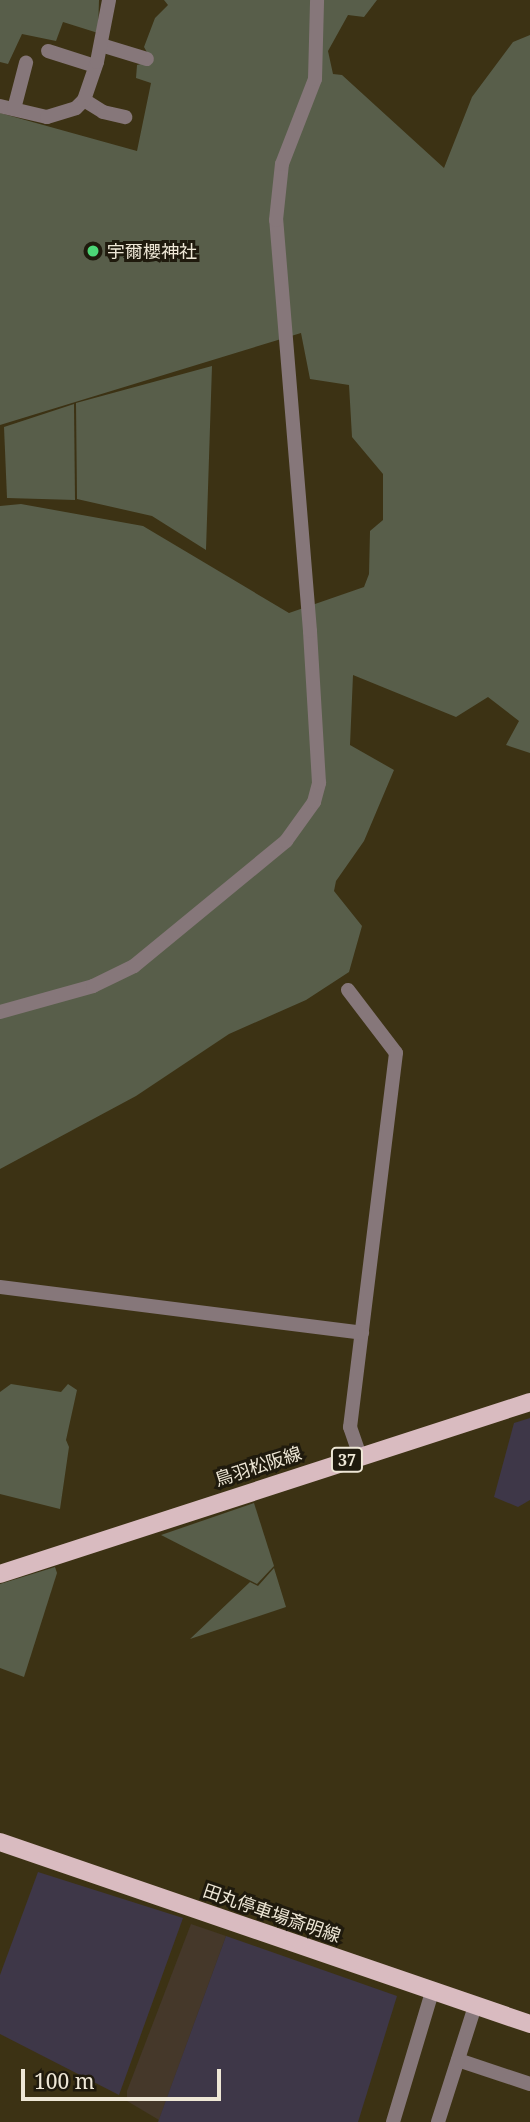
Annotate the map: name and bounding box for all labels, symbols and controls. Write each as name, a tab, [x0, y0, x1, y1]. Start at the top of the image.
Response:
place label: 宇爾櫻神社	[107, 240, 197, 262]
marker: 宇爾櫻神社	[85, 243, 101, 259]
street label: 鳥羽松阪線	[212, 1442, 304, 1490]
road number: 37	[330, 1448, 364, 1472]
street label: 田丸停車場斎明線	[200, 1879, 344, 1947]
scale bar	[24, 2056, 224, 2100]
text: 100 m	[34, 2067, 95, 2095]

